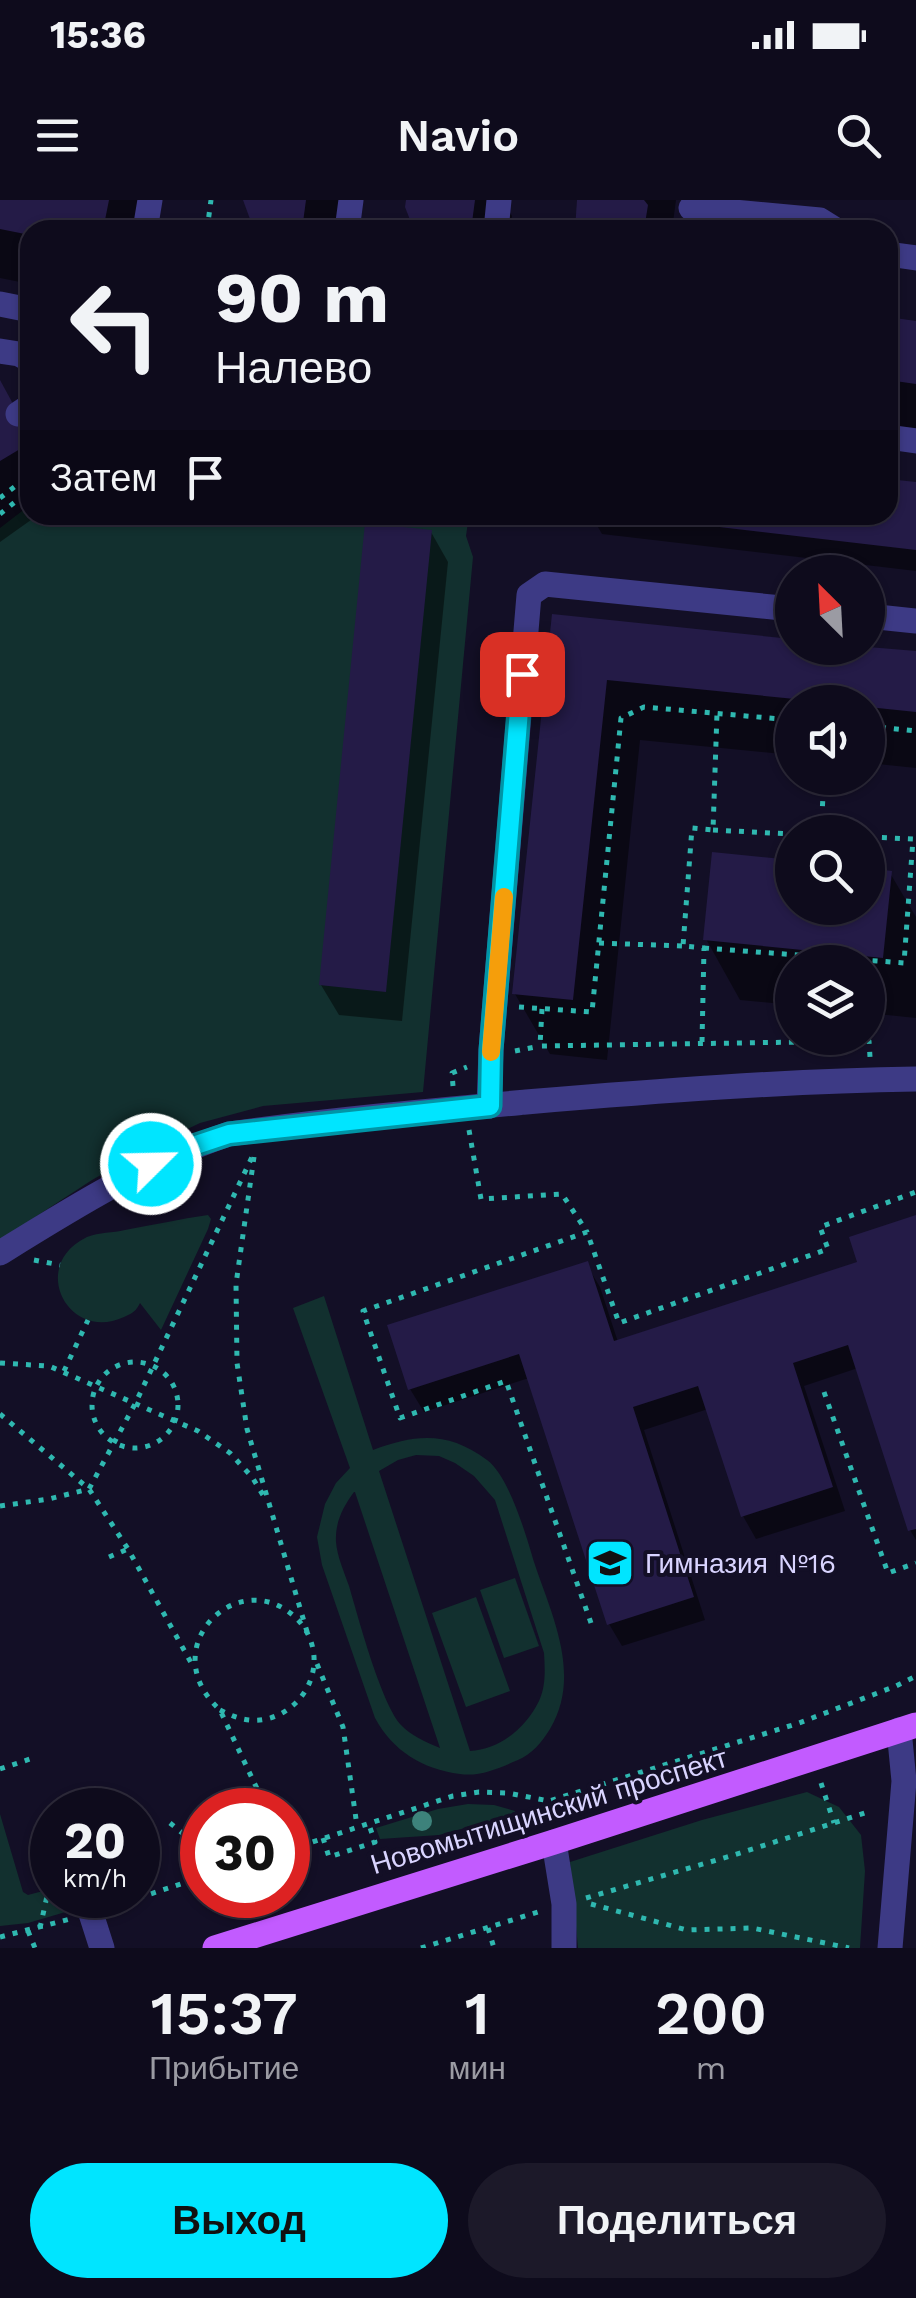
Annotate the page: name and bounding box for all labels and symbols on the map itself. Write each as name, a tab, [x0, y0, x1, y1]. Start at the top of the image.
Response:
north arrow	[775, 555, 885, 665]
pin	[480, 632, 565, 717]
position arrow	[99, 1112, 203, 1216]
school or university icon: Гимназия №16	[584, 1537, 636, 1589]
place label: Гимназия №16	[645, 1547, 836, 1580]
street label: Новомытищинский проспект	[367, 1741, 732, 1881]
speed limit sign: 30	[180, 1788, 310, 1918]

